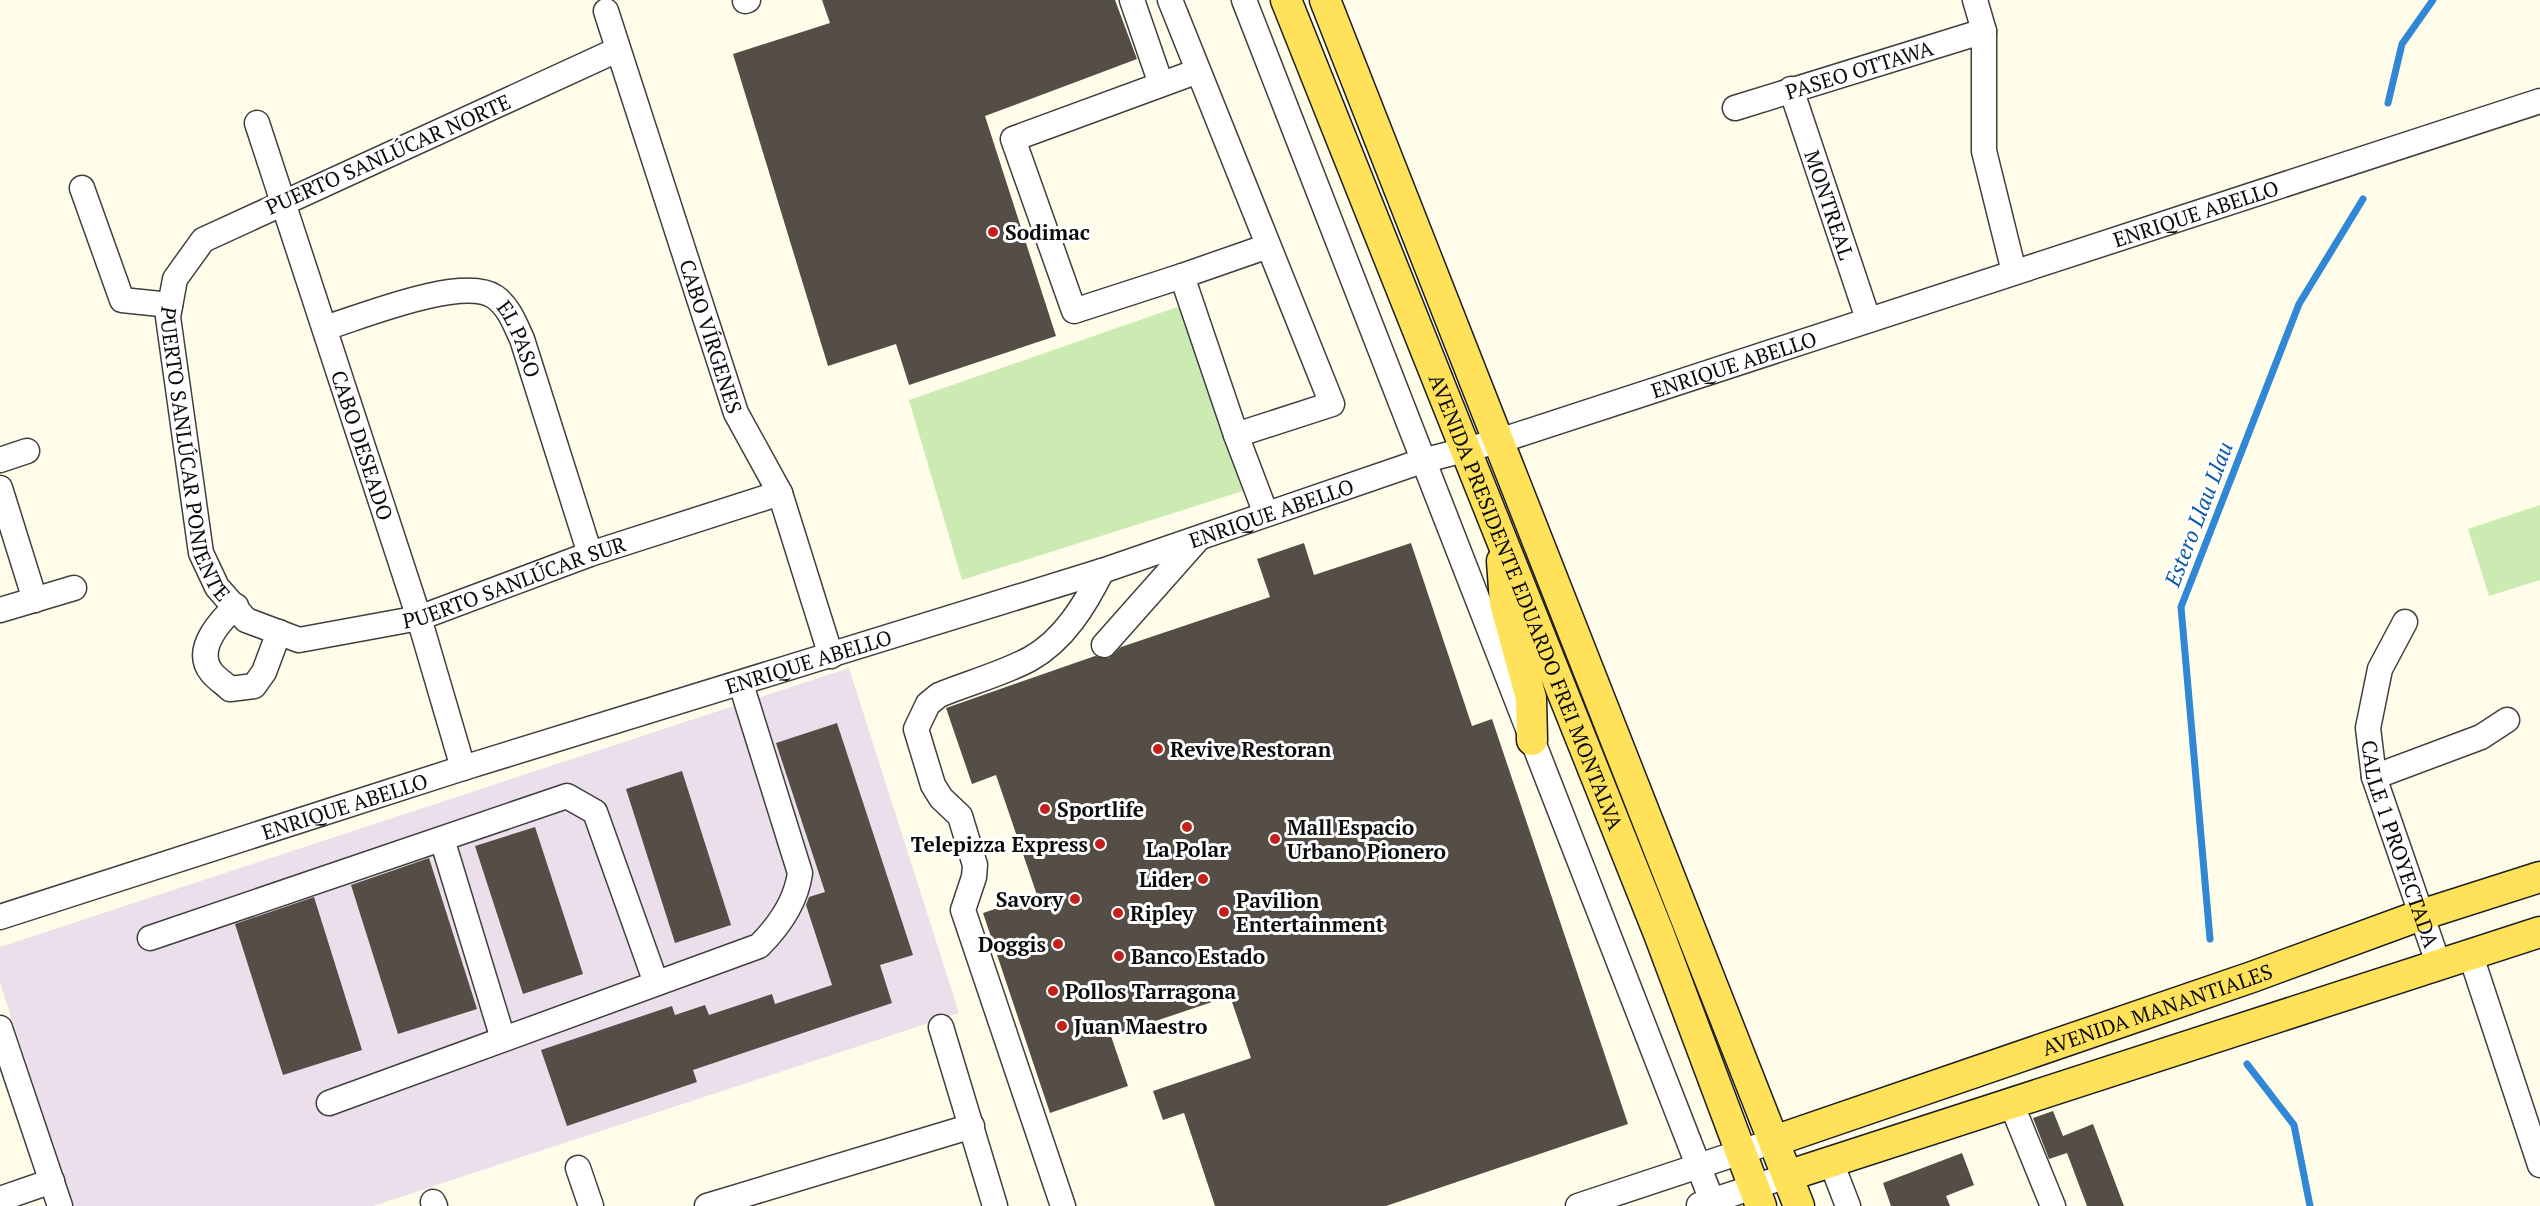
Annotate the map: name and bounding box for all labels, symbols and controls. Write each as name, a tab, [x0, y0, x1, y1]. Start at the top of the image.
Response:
street label: PASEO OTTAWA	[1782, 33, 1937, 106]
street label: PUERTO SANLÚCAR NORTE	[261, 87, 515, 221]
street label: MONTREAL	[1798, 146, 1861, 263]
street label: ENRIQUE ABELLO	[2109, 173, 2282, 254]
place label: Sodimac	[1005, 218, 1090, 246]
marker: Sodimac	[986, 225, 1000, 239]
street label: CABO VÍRGENES	[673, 256, 749, 417]
street label: EL PASO	[491, 294, 547, 381]
street label: PUERTO SANLÚCAR PONIENTE	[154, 304, 237, 607]
street label: ENRIQUE ABELLO	[1647, 324, 1820, 404]
street label: CABO DESEADO	[325, 367, 400, 524]
street label: AVENIDA PRESIDENTE EDUARDO FREI MONTALVA	[1423, 370, 1630, 835]
water label: Estero Llau Llau	[2157, 437, 2239, 591]
street label: ENRIQUE ABELLO	[1185, 472, 1357, 554]
street label: PUERTO SANLÚCAR SUR	[400, 529, 630, 635]
street label: ENRIQUE ABELLO	[722, 623, 895, 700]
place label: Revive Restoran	[1170, 735, 1332, 763]
street label: CALLE 1 PROYECTADA	[2356, 738, 2446, 952]
marker: Revive Restoran	[1151, 742, 1165, 756]
street label: ENRIQUE ABELLO	[258, 766, 431, 846]
place label: Sportlife	[1057, 795, 1144, 823]
marker: Sportlife	[1038, 802, 1052, 816]
place label: Mall Espacio Urbano Pionero	[1287, 813, 1446, 865]
marker: La Polar	[1180, 820, 1194, 834]
place label: Telepizza Express	[911, 830, 1088, 858]
marker: Mall Espacio Urbano Pionero	[1268, 832, 1282, 846]
place label: La Polar	[1146, 835, 1228, 863]
marker: Telepizza Express	[1093, 837, 1107, 851]
place label: Lider	[1139, 865, 1191, 893]
marker: Lider	[1196, 872, 1210, 886]
place label: Savory	[996, 885, 1064, 913]
place label: Pavilion Entertainment	[1236, 886, 1385, 938]
marker: Savory	[1068, 892, 1082, 906]
place label: Ripley	[1130, 899, 1194, 927]
marker: Pavilion Entertainment	[1217, 905, 1231, 919]
marker: Ripley	[1111, 906, 1125, 920]
place label: Doggis	[978, 930, 1046, 958]
marker: Doggis	[1051, 937, 1065, 951]
place label: Banco Estado	[1131, 942, 1265, 970]
marker: Banco Estado	[1112, 949, 1126, 963]
street label: AVENIDA MANANTIALES	[2038, 957, 2276, 1062]
place label: Pollos Tarragona	[1065, 977, 1237, 1005]
marker: Pollos Tarragona	[1046, 984, 1060, 998]
place label: Juan Maestro	[1074, 1012, 1208, 1040]
marker: Juan Maestro	[1055, 1019, 1069, 1033]

